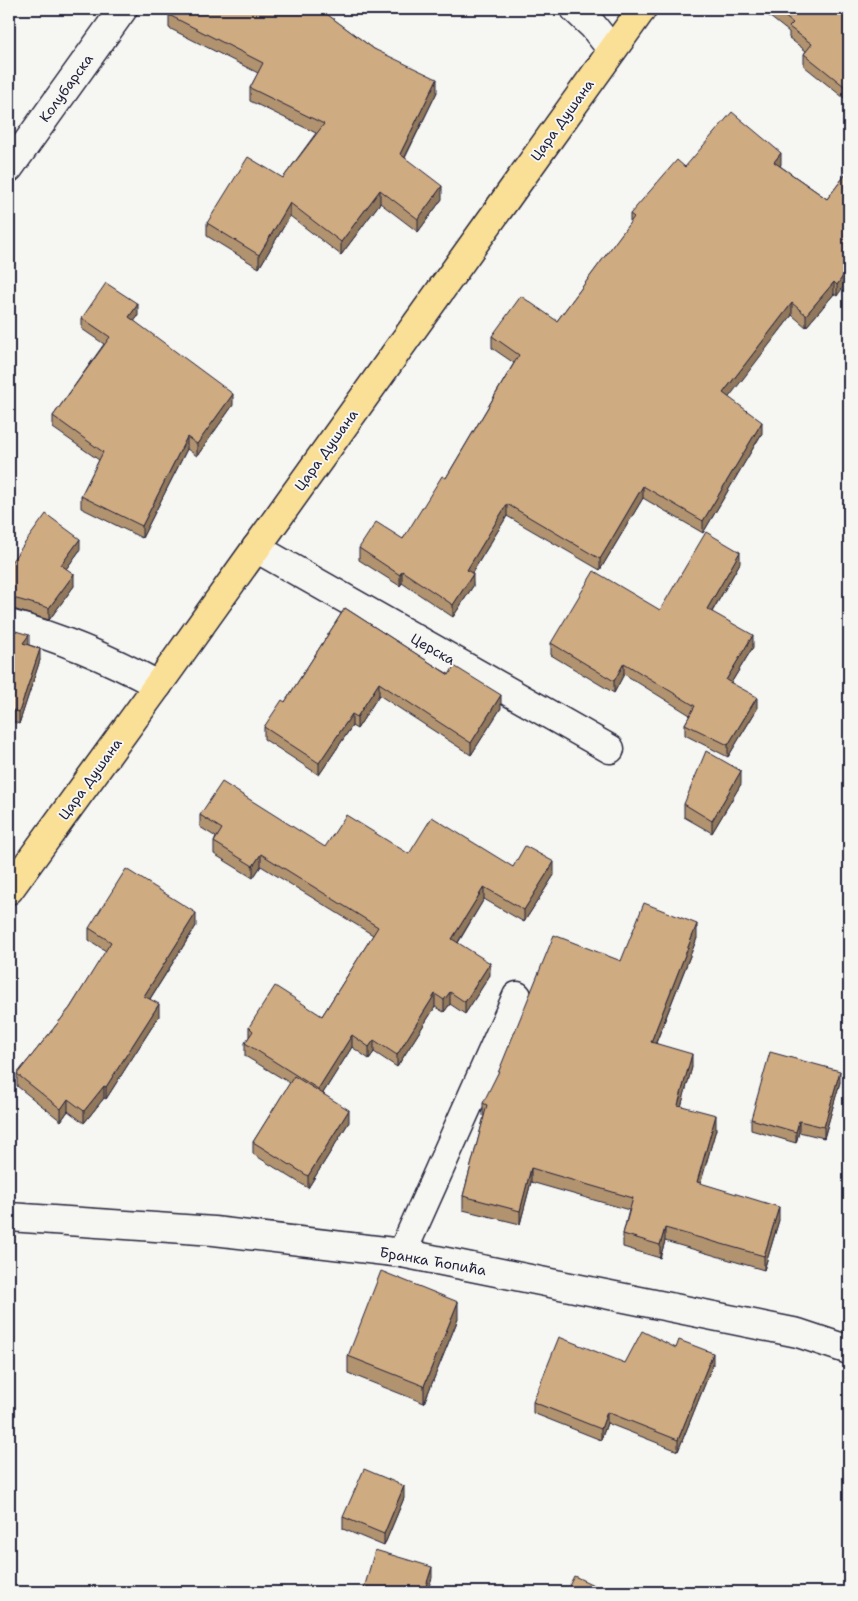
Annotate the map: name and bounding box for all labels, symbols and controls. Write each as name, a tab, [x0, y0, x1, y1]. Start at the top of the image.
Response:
street label: Колубарска	[35, 50, 97, 126]
street label: Цара Душана	[526, 75, 598, 164]
street label: Цара Душана	[290, 405, 362, 494]
street label: Церска	[408, 629, 459, 669]
street label: Цара Душана	[54, 734, 126, 823]
street label: Бранка Ћопића	[378, 1243, 488, 1279]

